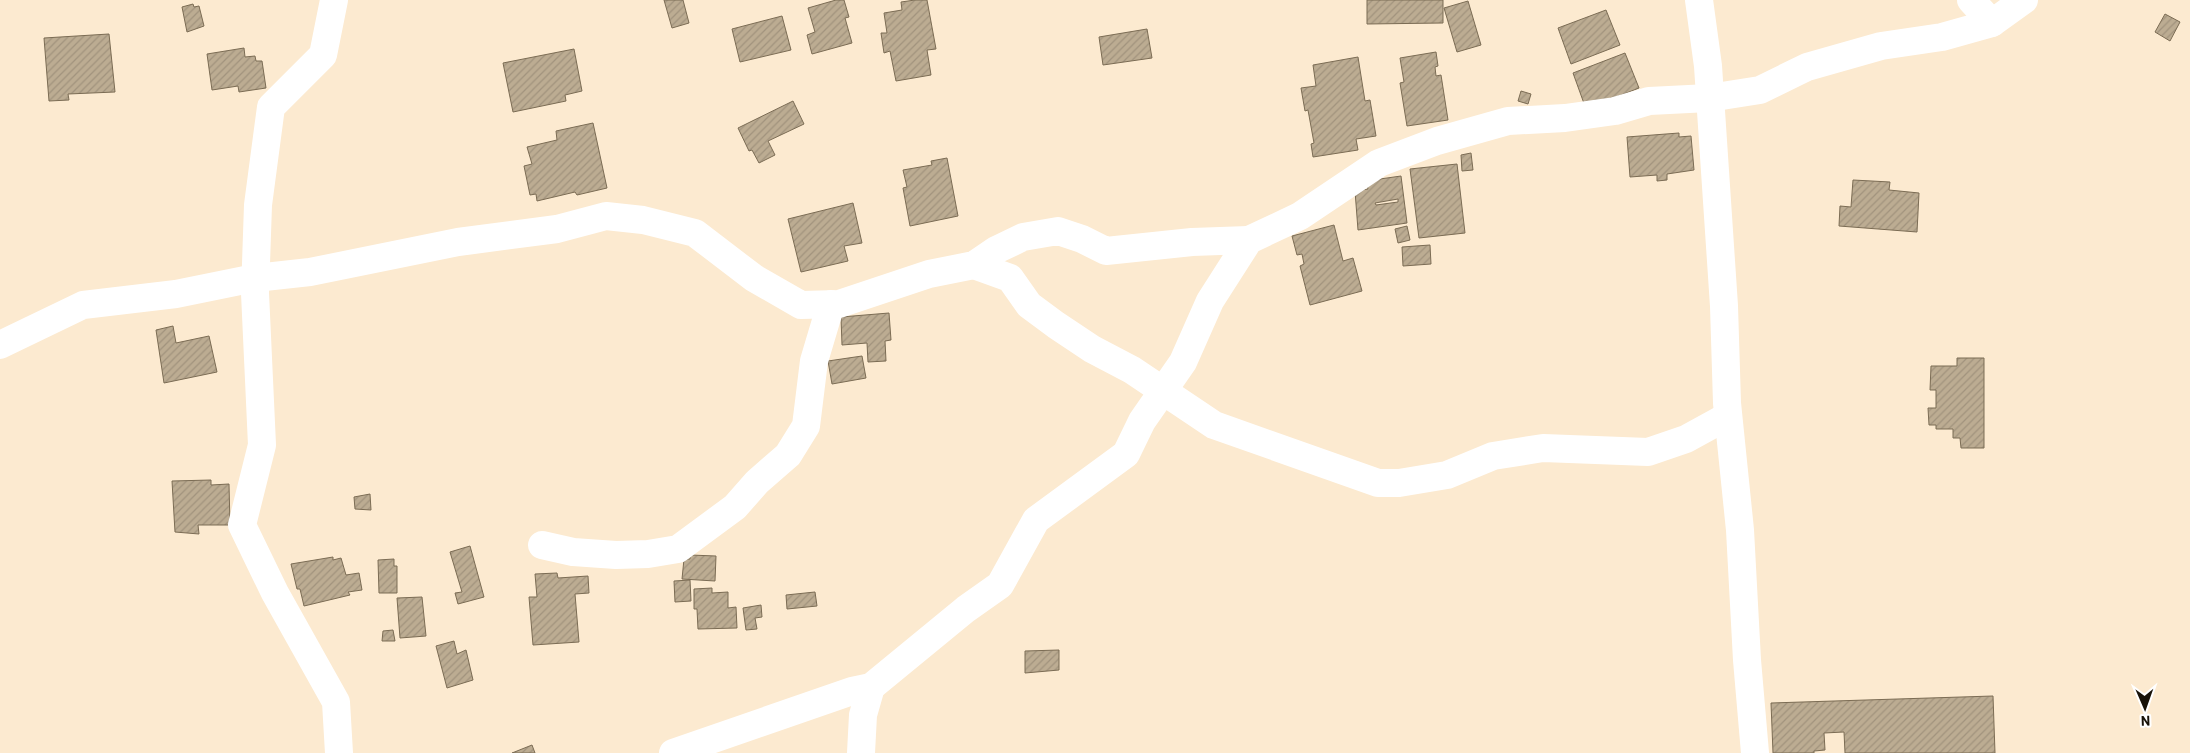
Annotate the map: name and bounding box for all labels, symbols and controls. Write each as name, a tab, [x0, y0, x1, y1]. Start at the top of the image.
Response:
north arrow	[2120, 683, 2170, 733]
text: N	[2141, 713, 2150, 730]

